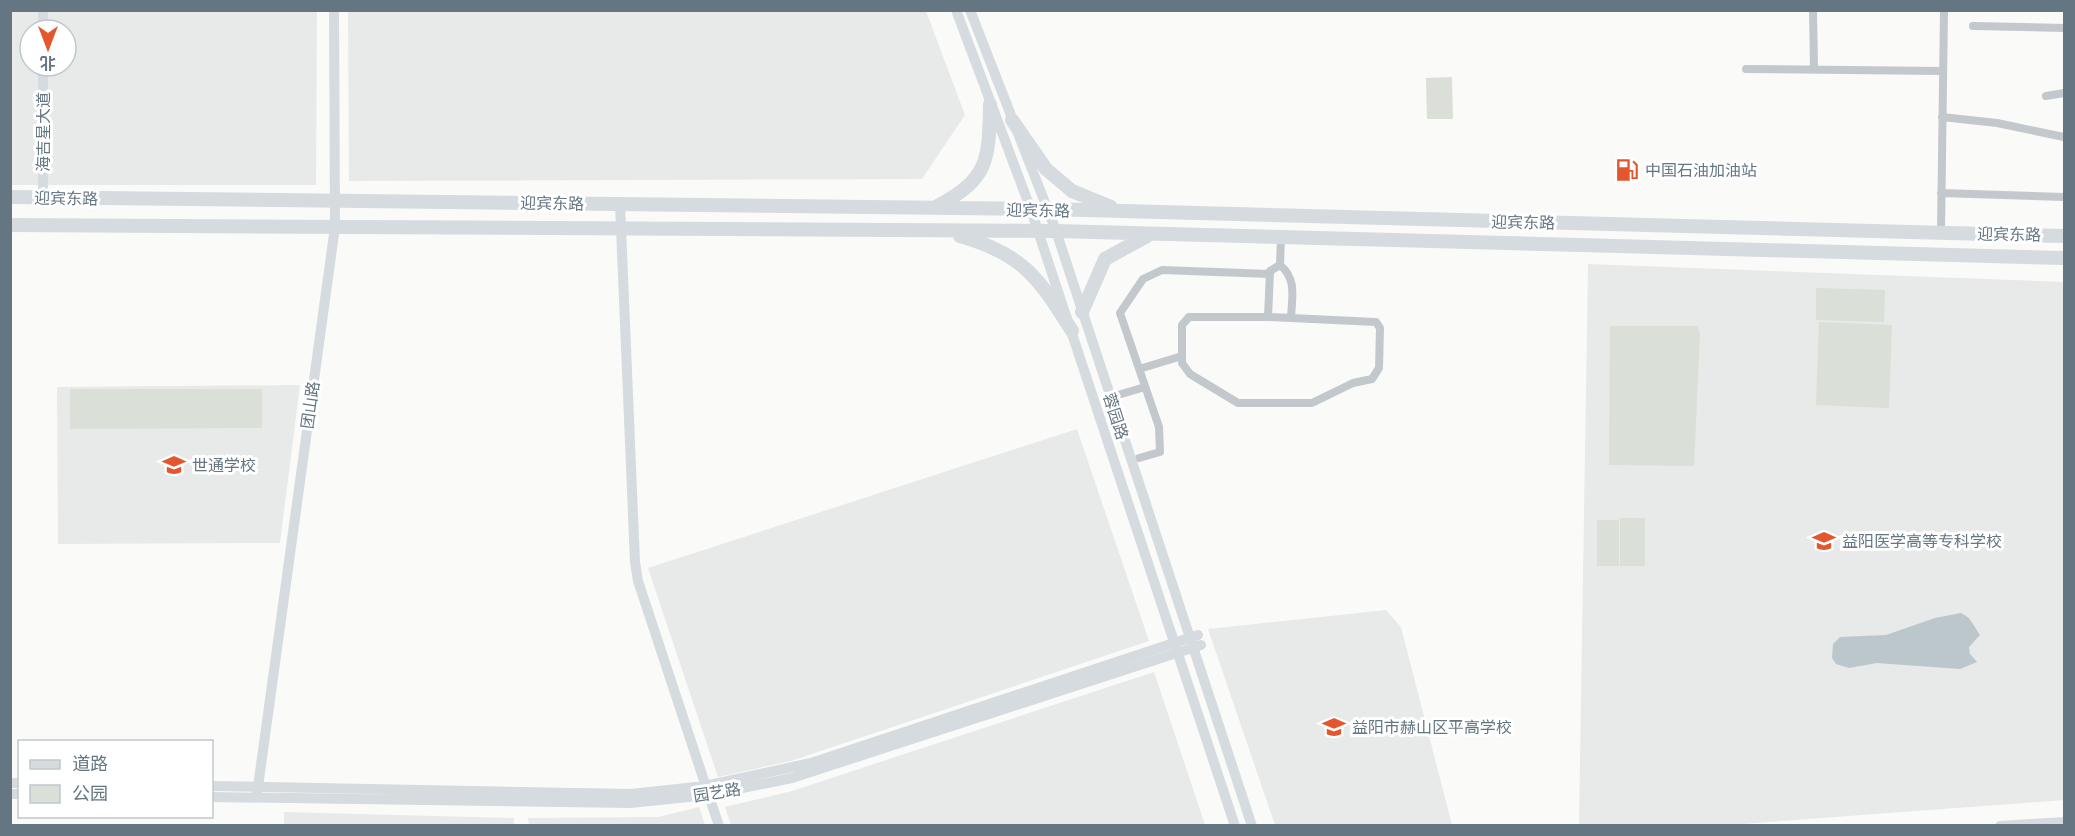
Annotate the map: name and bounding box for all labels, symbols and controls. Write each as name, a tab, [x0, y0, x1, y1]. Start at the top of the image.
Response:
north arrow	[18, 18, 78, 78]
text: 北	[40, 53, 56, 72]
street label: 海吉星大道	[34, 92, 53, 172]
fuel station icon: 中国石油加油站	[1614, 157, 1640, 183]
place label: 中国石油加油站	[1645, 161, 1757, 180]
street label: 迎宾东路	[34, 188, 98, 209]
street label: 迎宾东路	[520, 193, 584, 214]
street label: 迎宾东路	[1006, 200, 1070, 221]
street label: 迎宾东路	[1491, 212, 1555, 233]
street label: 迎宾东路	[1977, 224, 2041, 245]
street label: 团山路	[298, 380, 323, 430]
street label: 蓉园路	[1099, 390, 1132, 442]
school or university icon: 世通学校	[161, 452, 187, 478]
place label: 世通学校	[192, 456, 256, 475]
school or university icon: 益阳医学高等专科学校	[1811, 528, 1837, 554]
place label: 益阳医学高等专科学校	[1842, 532, 2002, 551]
school or university icon: 益阳市赫山区平高学校	[1321, 714, 1347, 740]
place label: 益阳市赫山区平高学校	[1352, 718, 1512, 737]
legend	[18, 740, 213, 818]
text: 道路	[72, 753, 108, 774]
street label: 园艺路	[692, 779, 742, 806]
text: 公园	[72, 783, 108, 804]

